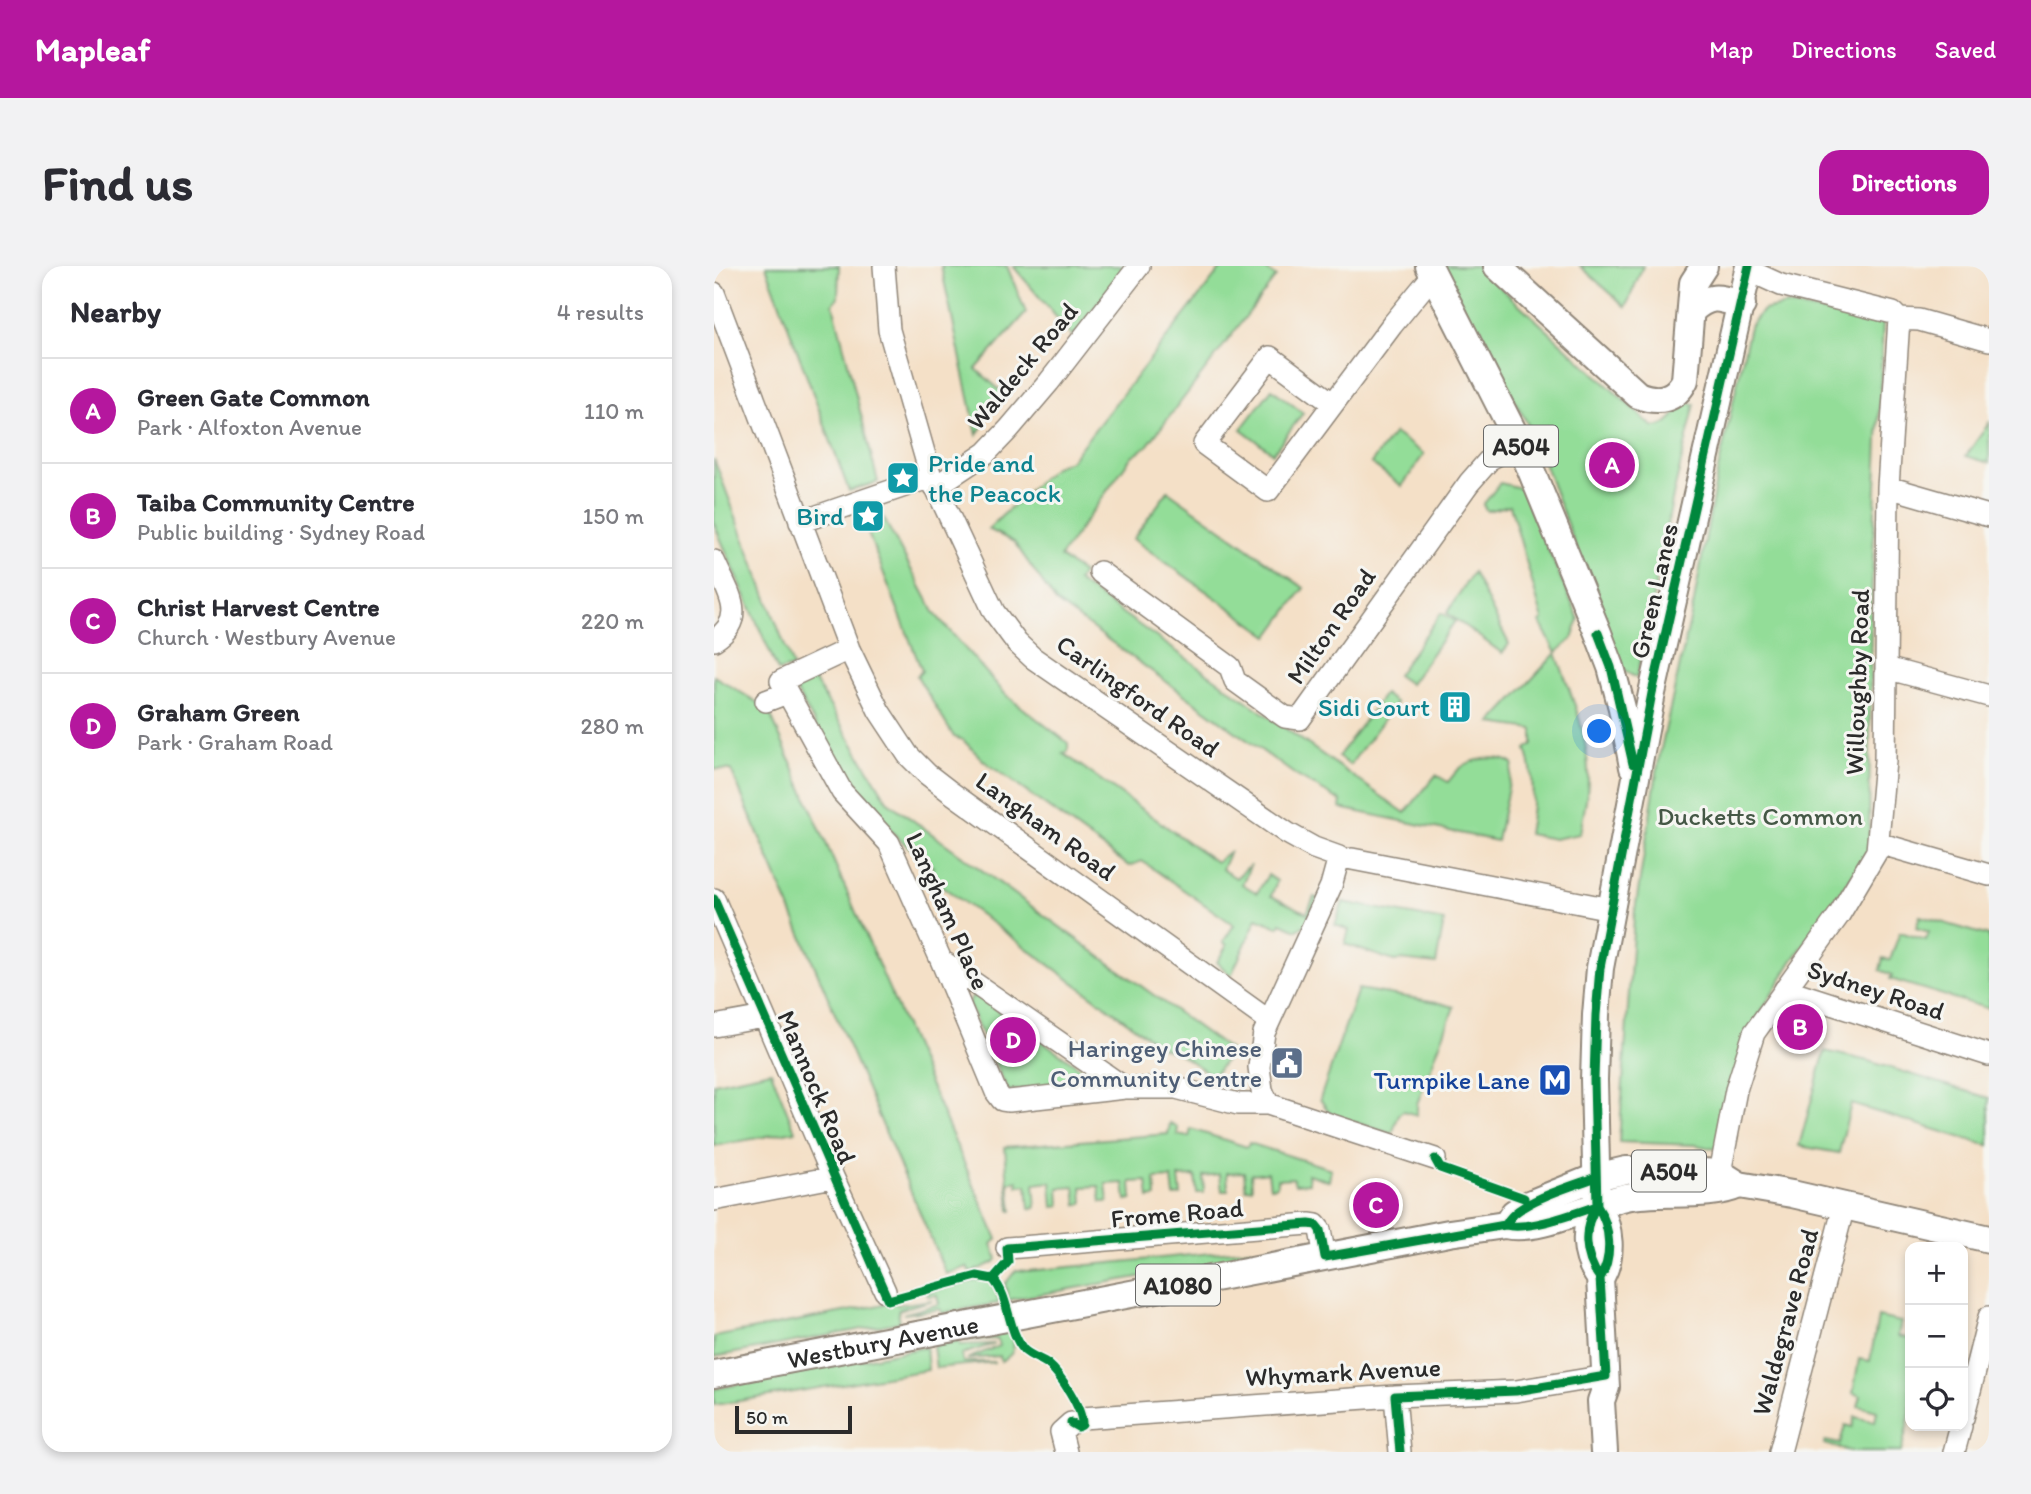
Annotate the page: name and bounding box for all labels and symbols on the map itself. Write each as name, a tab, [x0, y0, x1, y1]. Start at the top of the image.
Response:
street label: Waldeck Road	[960, 296, 1085, 436]
road number: A504	[1484, 426, 1558, 466]
pin: A	[1589, 439, 1635, 491]
place label: Pride and the Peacock	[928, 447, 1061, 509]
place icon: Pride and the Peacock	[884, 459, 922, 497]
place icon: Bird	[849, 497, 887, 535]
place label: Bird	[796, 500, 844, 532]
street label: Green Lanes	[1623, 520, 1685, 662]
street label: Milton Road	[1279, 561, 1383, 690]
street label: Willoughby Road	[1838, 588, 1876, 776]
street label: Carlingford Road	[1050, 628, 1226, 764]
building icon: Sidi Court	[1436, 688, 1474, 726]
place label: Sidi Court	[1318, 691, 1430, 723]
your location	[1582, 714, 1616, 748]
street label: Langham Road	[970, 764, 1122, 888]
park label: Ducketts Common	[1657, 800, 1863, 832]
street label: Langham Place	[899, 827, 997, 995]
street label: Sydney Road	[1803, 953, 1949, 1027]
pin: B	[1777, 1001, 1823, 1053]
street label: Mannock Road	[770, 1005, 864, 1169]
pin: D	[990, 1014, 1036, 1066]
place label: Haringey Chinese Community Centre	[1050, 1032, 1262, 1094]
public building icon: Haringey Chinese Community Centre	[1268, 1044, 1306, 1082]
metro station icon: Turnpike Lane	[1536, 1061, 1574, 1099]
place label: Turnpike Lane	[1374, 1064, 1530, 1096]
road number: A504	[1632, 1150, 1706, 1191]
pin: C	[1353, 1179, 1399, 1231]
street label: Frome Road	[1109, 1191, 1245, 1235]
street label: Waldegrave Road	[1745, 1225, 1825, 1419]
road number: A1080	[1136, 1265, 1220, 1306]
street label: Westbury Avenue	[785, 1308, 981, 1376]
street label: Whymark Avenue	[1244, 1351, 1442, 1393]
scale bar	[735, 1403, 852, 1435]

